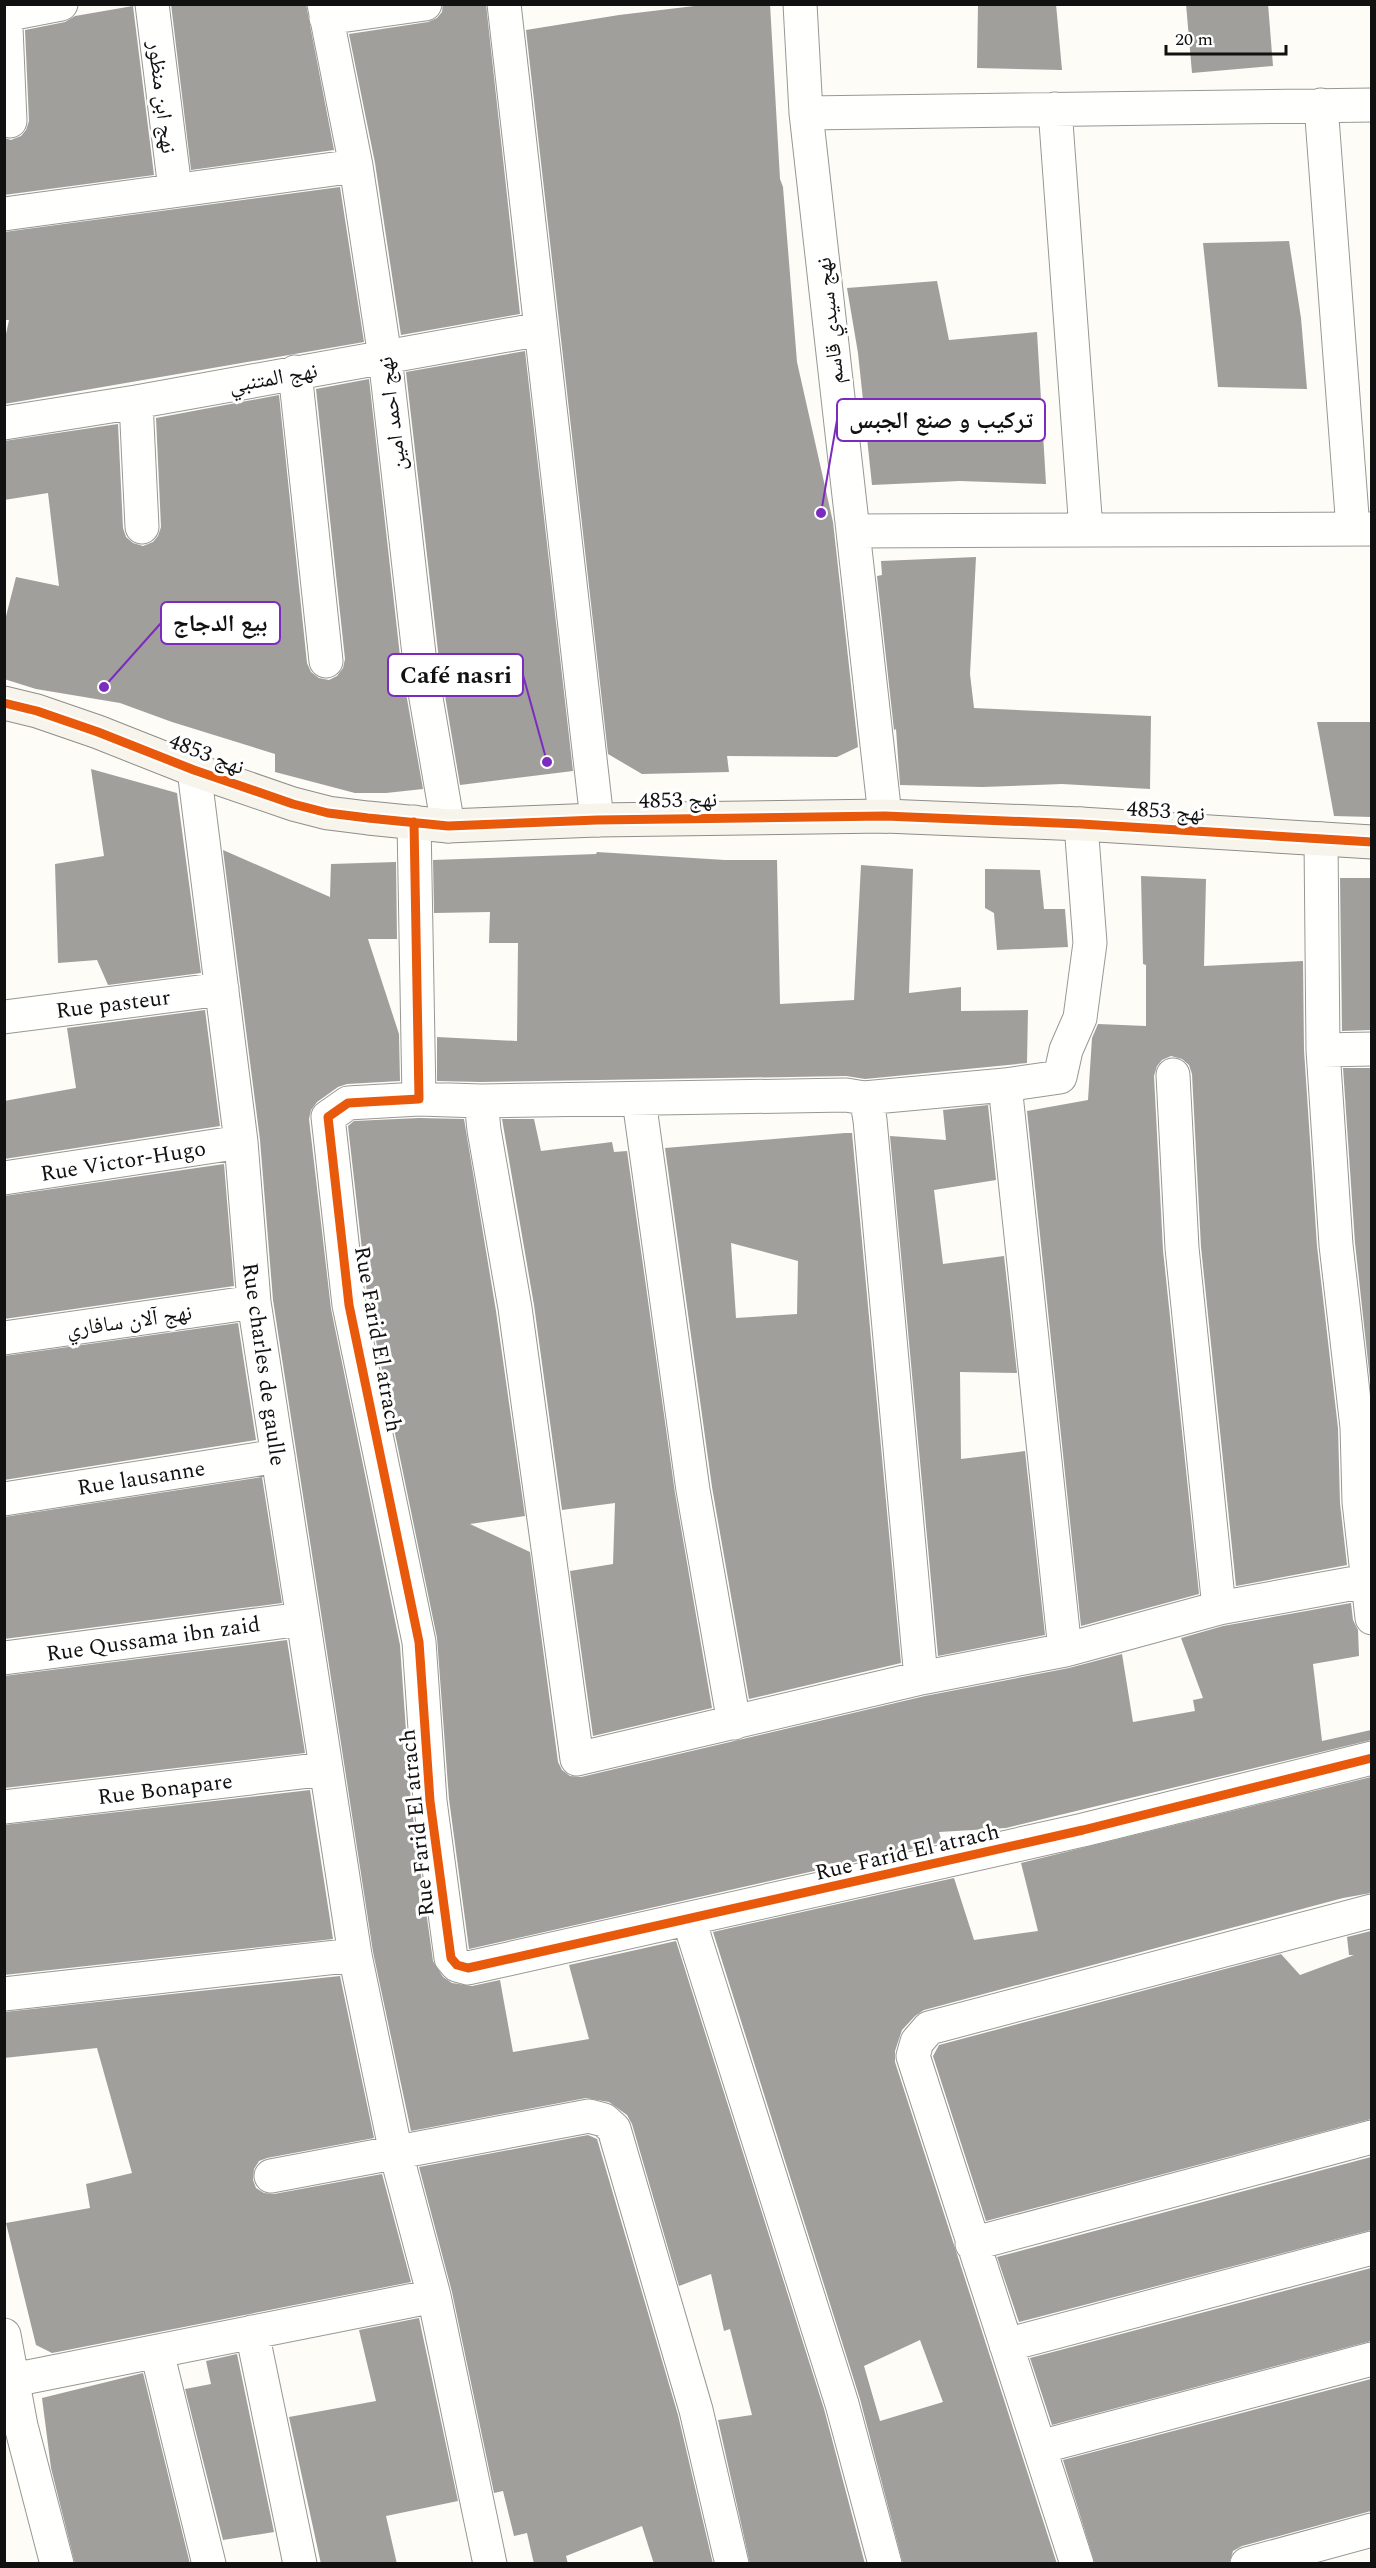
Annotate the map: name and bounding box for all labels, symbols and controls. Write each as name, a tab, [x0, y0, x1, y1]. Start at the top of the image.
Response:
scale bar	[1166, 18, 1286, 56]
text: 20 m	[1175, 26, 1213, 53]
street label: نهج ابن منظور	[138, 38, 185, 155]
street label: نهج سيدي قاسم	[807, 256, 854, 386]
street label: نهج المتنبي	[226, 354, 320, 402]
street label: نهج احمد امين	[369, 355, 416, 473]
callout: تركيب و صنع الجبس	[837, 399, 1045, 441]
text: تركيب و صنع الجبس	[849, 403, 1033, 439]
callout: بيع الدجاج	[161, 602, 280, 644]
text: بيع الدجاج	[173, 606, 267, 642]
callout: Café nasri	[388, 654, 523, 696]
text: Café nasri	[400, 658, 512, 694]
street label: نهج 4853	[164, 725, 249, 784]
street label: نهج 4853	[638, 783, 718, 818]
street label: نهج 4853	[1126, 792, 1206, 831]
street label: Rue pasteur	[54, 981, 173, 1028]
street label: Rue Victor-Hugo	[38, 1132, 208, 1191]
street label: Rue Farid El atrach	[345, 1244, 410, 1435]
street label: Rue charles de gaulle	[233, 1261, 294, 1468]
street label: نهج آلان سافاري	[64, 1296, 194, 1347]
street label: Rue lausanne	[75, 1452, 208, 1505]
street label: Rue Qussama ibn zaid	[44, 1608, 262, 1671]
street label: Rue Farid El atrach	[391, 1727, 444, 1918]
street label: Rue Bonapare	[96, 1765, 235, 1814]
street label: Rue Farid El atrach	[812, 1815, 1003, 1890]

